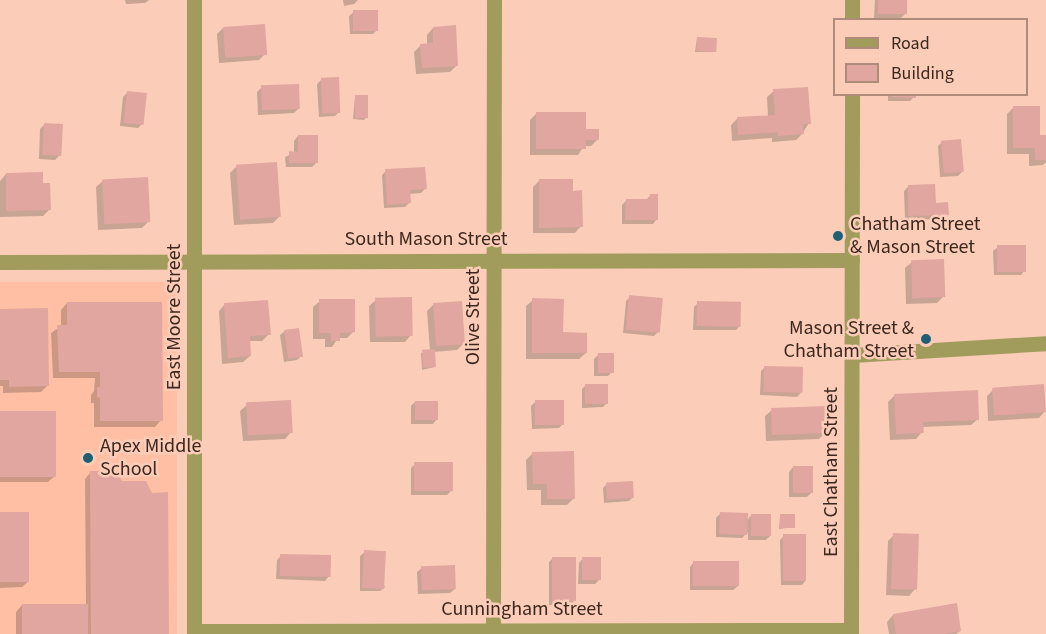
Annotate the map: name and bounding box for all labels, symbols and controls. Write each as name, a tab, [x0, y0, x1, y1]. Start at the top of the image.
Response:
legend	[833, 18, 1028, 96]
text: Road	[891, 31, 930, 56]
text: Building	[891, 61, 954, 86]
place label: Chatham Street & Mason Street	[850, 213, 981, 260]
street label: South Mason Street	[345, 227, 507, 251]
marker: Chatham Street & Mason Street	[831, 229, 845, 243]
street label: East Moore Street	[162, 244, 186, 390]
street label: Olive Street	[461, 269, 485, 365]
place label: Mason Street & Chatham Street	[783, 316, 914, 363]
marker: Mason Street & Chatham Street	[919, 332, 933, 346]
street label: East Chatham Street	[819, 387, 843, 557]
place label: Apex Middle School	[100, 434, 201, 481]
marker: Apex Middle School	[81, 451, 95, 465]
street label: Cunningham Street	[441, 597, 603, 621]

